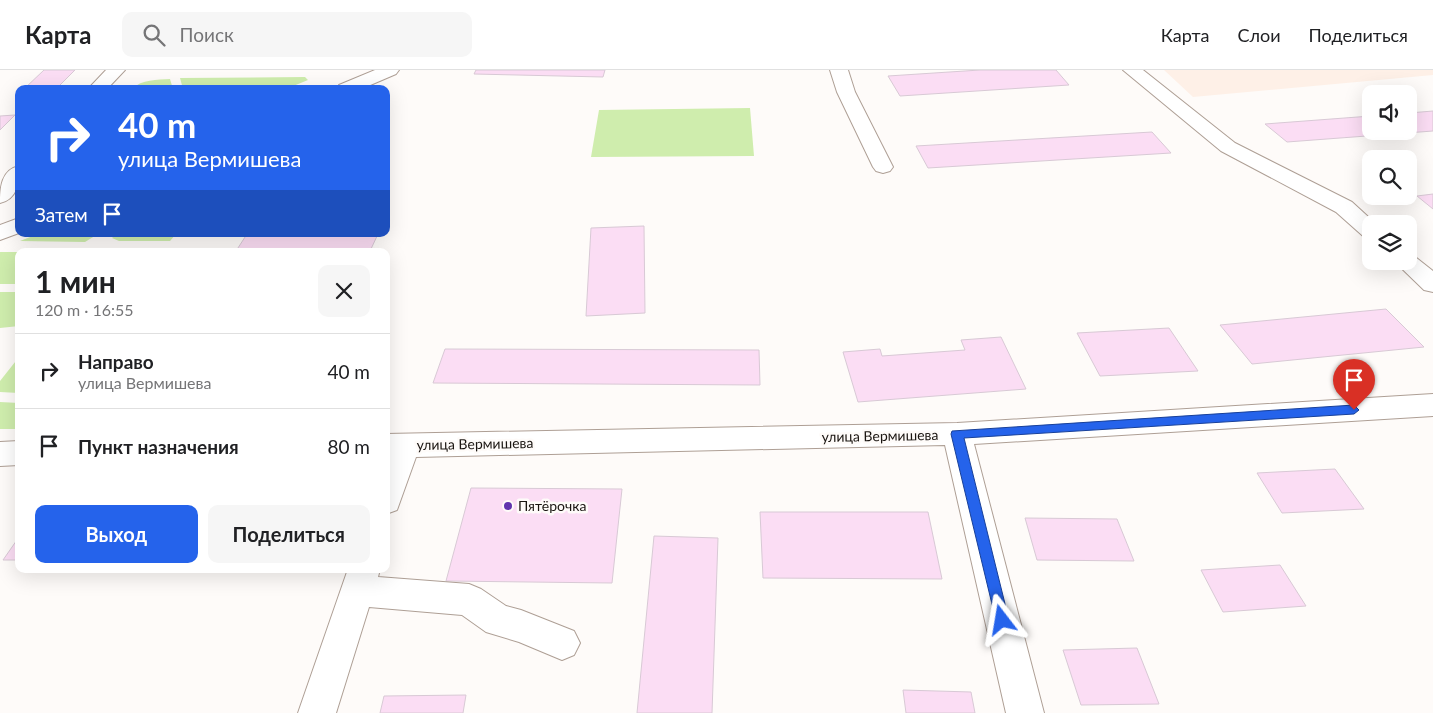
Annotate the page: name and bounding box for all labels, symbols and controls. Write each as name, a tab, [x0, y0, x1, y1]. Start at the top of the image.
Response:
search box	[122, 12, 472, 57]
text: Карта	[25, 20, 92, 49]
icon: search	[140, 21, 168, 49]
text: Поиск	[180, 23, 234, 46]
text: Карта	[1161, 24, 1209, 46]
text: Слои	[1237, 24, 1281, 46]
text: Поделиться	[1309, 24, 1408, 46]
map controls	[1362, 85, 1417, 270]
button: sound	[1362, 85, 1417, 140]
text: 40 m	[118, 103, 196, 145]
icon: right	[35, 105, 100, 170]
text: улица Вермишева	[118, 145, 301, 172]
button: search	[1362, 150, 1417, 205]
icon: arrive	[98, 200, 126, 228]
text: Затем	[35, 203, 88, 226]
button: layers	[1362, 215, 1417, 270]
text: 1 мин	[35, 263, 116, 299]
button: close	[318, 265, 370, 317]
text: 120 m · 16:55	[35, 300, 134, 319]
text: Направо	[78, 350, 154, 373]
icon: right	[35, 357, 63, 385]
pin	[1333, 359, 1375, 410]
text: 40 m	[327, 360, 370, 383]
icon: arrive	[1340, 366, 1368, 394]
text: улица Вермишева	[78, 373, 211, 392]
street label: улица Вермишева	[821, 426, 939, 445]
icon: arrive	[35, 432, 63, 460]
street label: улица Вермишева	[416, 434, 534, 453]
text: Пункт назначения	[78, 435, 239, 458]
text: 80 m	[327, 435, 370, 458]
place label: Пятёрочка	[518, 497, 586, 514]
marker: Пятёрочка	[502, 500, 514, 512]
button: Выход	[35, 505, 198, 563]
button: Поделиться	[208, 505, 370, 563]
position arrow	[975, 593, 1027, 645]

